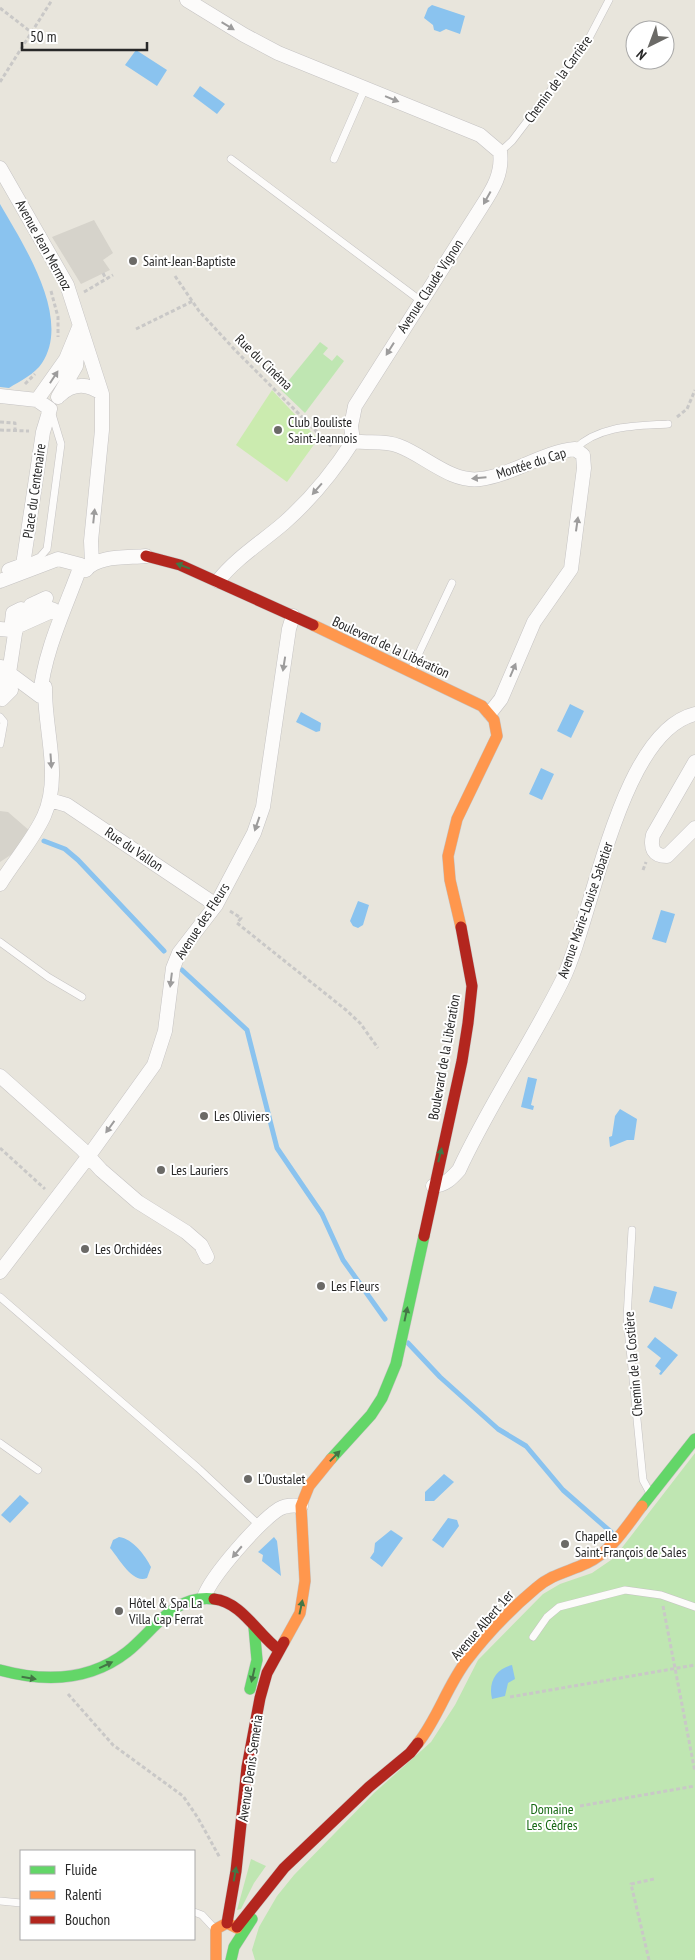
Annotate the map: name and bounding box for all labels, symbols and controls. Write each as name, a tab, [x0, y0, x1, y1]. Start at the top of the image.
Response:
scale bar	[22, 20, 148, 52]
north arrow	[625, 20, 675, 70]
one-way arrow	[221, 21, 235, 30]
text: 50 m	[30, 27, 56, 46]
street label: Chemin de la Carrière	[520, 31, 596, 126]
text: N	[632, 45, 650, 64]
one-way arrow	[385, 96, 399, 104]
one-way arrow	[483, 191, 492, 204]
street label: Avenue Jean Mermoz	[12, 197, 76, 293]
street label: Avenue Claude Vignon	[393, 236, 467, 336]
place label: Saint-Jean-Baptiste	[143, 252, 236, 270]
marker: Saint-Jean-Baptiste	[127, 255, 139, 267]
street label: Rue du Cinéma	[232, 330, 296, 394]
one-way arrow	[386, 343, 395, 356]
one-way arrow	[49, 370, 59, 384]
place label: Club Bouliste Saint-Jeannois	[288, 413, 358, 447]
marker: Club Bouliste Saint-Jeannois	[272, 424, 284, 436]
street label: Place du Centenaire	[18, 442, 50, 540]
street label: Montée du Cap	[494, 443, 568, 483]
one-way arrow	[470, 474, 486, 482]
one-way arrow	[311, 482, 322, 495]
one-way arrow	[90, 507, 98, 523]
one-way arrow	[573, 515, 581, 531]
one-way arrow	[175, 562, 190, 570]
street label: Boulevard de la Libération	[330, 612, 452, 682]
one-way arrow	[279, 657, 287, 673]
one-way arrow	[510, 663, 518, 677]
one-way arrow	[47, 754, 55, 770]
one-way arrow	[253, 817, 260, 832]
street label: Rue du Vallon	[101, 823, 167, 875]
street label: Avenue Marie-Louise Sabatier	[553, 839, 617, 981]
street label: Avenue des Fleurs	[171, 879, 233, 963]
one-way arrow	[167, 973, 175, 989]
street label: Boulevard de la Libération	[424, 993, 464, 1121]
place label: Les Oliviers	[214, 1107, 270, 1125]
marker: Les Oliviers	[198, 1110, 210, 1122]
one-way arrow	[105, 1120, 116, 1133]
one-way arrow	[437, 1148, 445, 1163]
place label: Les Lauriers	[171, 1161, 228, 1179]
marker: Les Lauriers	[155, 1164, 167, 1176]
place label: Les Orchidées	[95, 1240, 162, 1258]
marker: Les Orchidées	[79, 1243, 91, 1255]
place label: Les Fleurs	[331, 1277, 379, 1295]
marker: Les Fleurs	[315, 1280, 327, 1292]
one-way arrow	[402, 1307, 410, 1322]
street label: Chemin de la Costière	[619, 1311, 647, 1417]
one-way arrow	[329, 1450, 341, 1462]
place label: L'Oustalet	[258, 1470, 305, 1488]
marker: L'Oustalet	[242, 1473, 254, 1485]
place label: Chapelle Saint-François de Sales	[575, 1527, 687, 1561]
marker: Chapelle Saint-François de Sales	[559, 1538, 571, 1550]
one-way arrow	[231, 1545, 242, 1558]
street label: Avenue Albert 1er	[447, 1586, 517, 1664]
place label: Hôtel & Spa La Villa Cap Ferrat	[128, 1594, 203, 1628]
one-way arrow	[297, 1598, 305, 1614]
marker: Hôtel & Spa La Villa Cap Ferrat	[113, 1605, 125, 1617]
one-way arrow	[99, 1661, 113, 1669]
one-way arrow	[249, 1668, 257, 1683]
one-way arrow	[22, 1674, 38, 1682]
street label: Avenue Denis Semeria	[234, 1713, 266, 1823]
park label: Domaine Les Cèdres	[527, 1800, 578, 1834]
legend	[20, 1850, 195, 1940]
text: Fluide	[65, 1860, 97, 1879]
one-way arrow	[231, 1866, 239, 1882]
text: Ralenti	[65, 1885, 102, 1904]
text: Bouchon	[65, 1910, 110, 1929]

